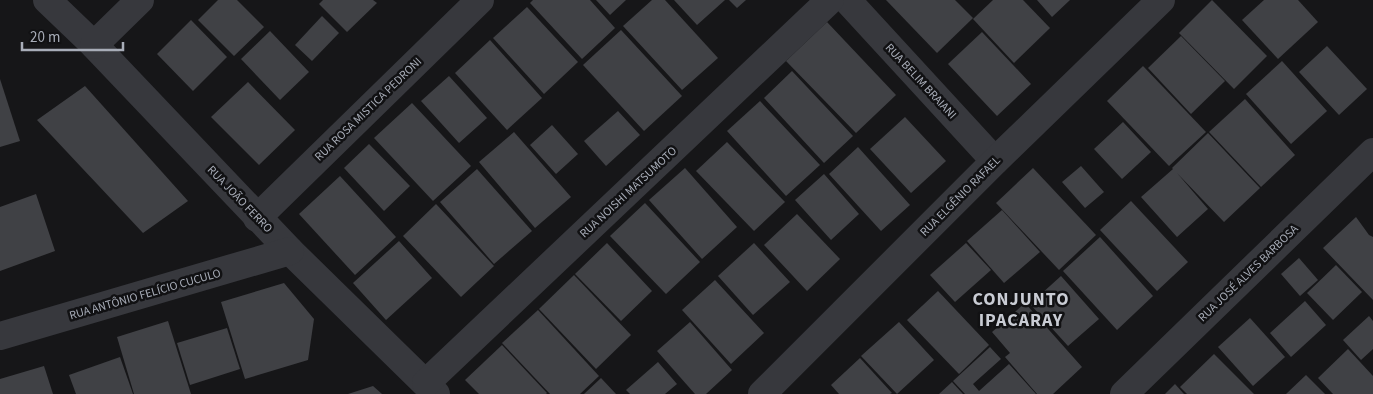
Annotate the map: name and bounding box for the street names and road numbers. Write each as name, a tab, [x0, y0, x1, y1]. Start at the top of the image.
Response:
street label: RUA BELIM BRAIANI	[881, 40, 960, 123]
street label: RUA ROSA MISTICA PEDRONI	[311, 54, 426, 165]
street label: RUA NOISHI MATSUMOTO	[576, 143, 681, 242]
street label: RUA ELGÊNIO RAFAEL	[916, 152, 1005, 240]
street label: RUA JOÃO FERRO	[203, 162, 276, 237]
street label: RUA JOSÉ ALVES BARBOSA	[1195, 221, 1303, 326]
street label: RUA ANTÔNIO FELÍCIO CUCULO	[67, 265, 223, 324]

